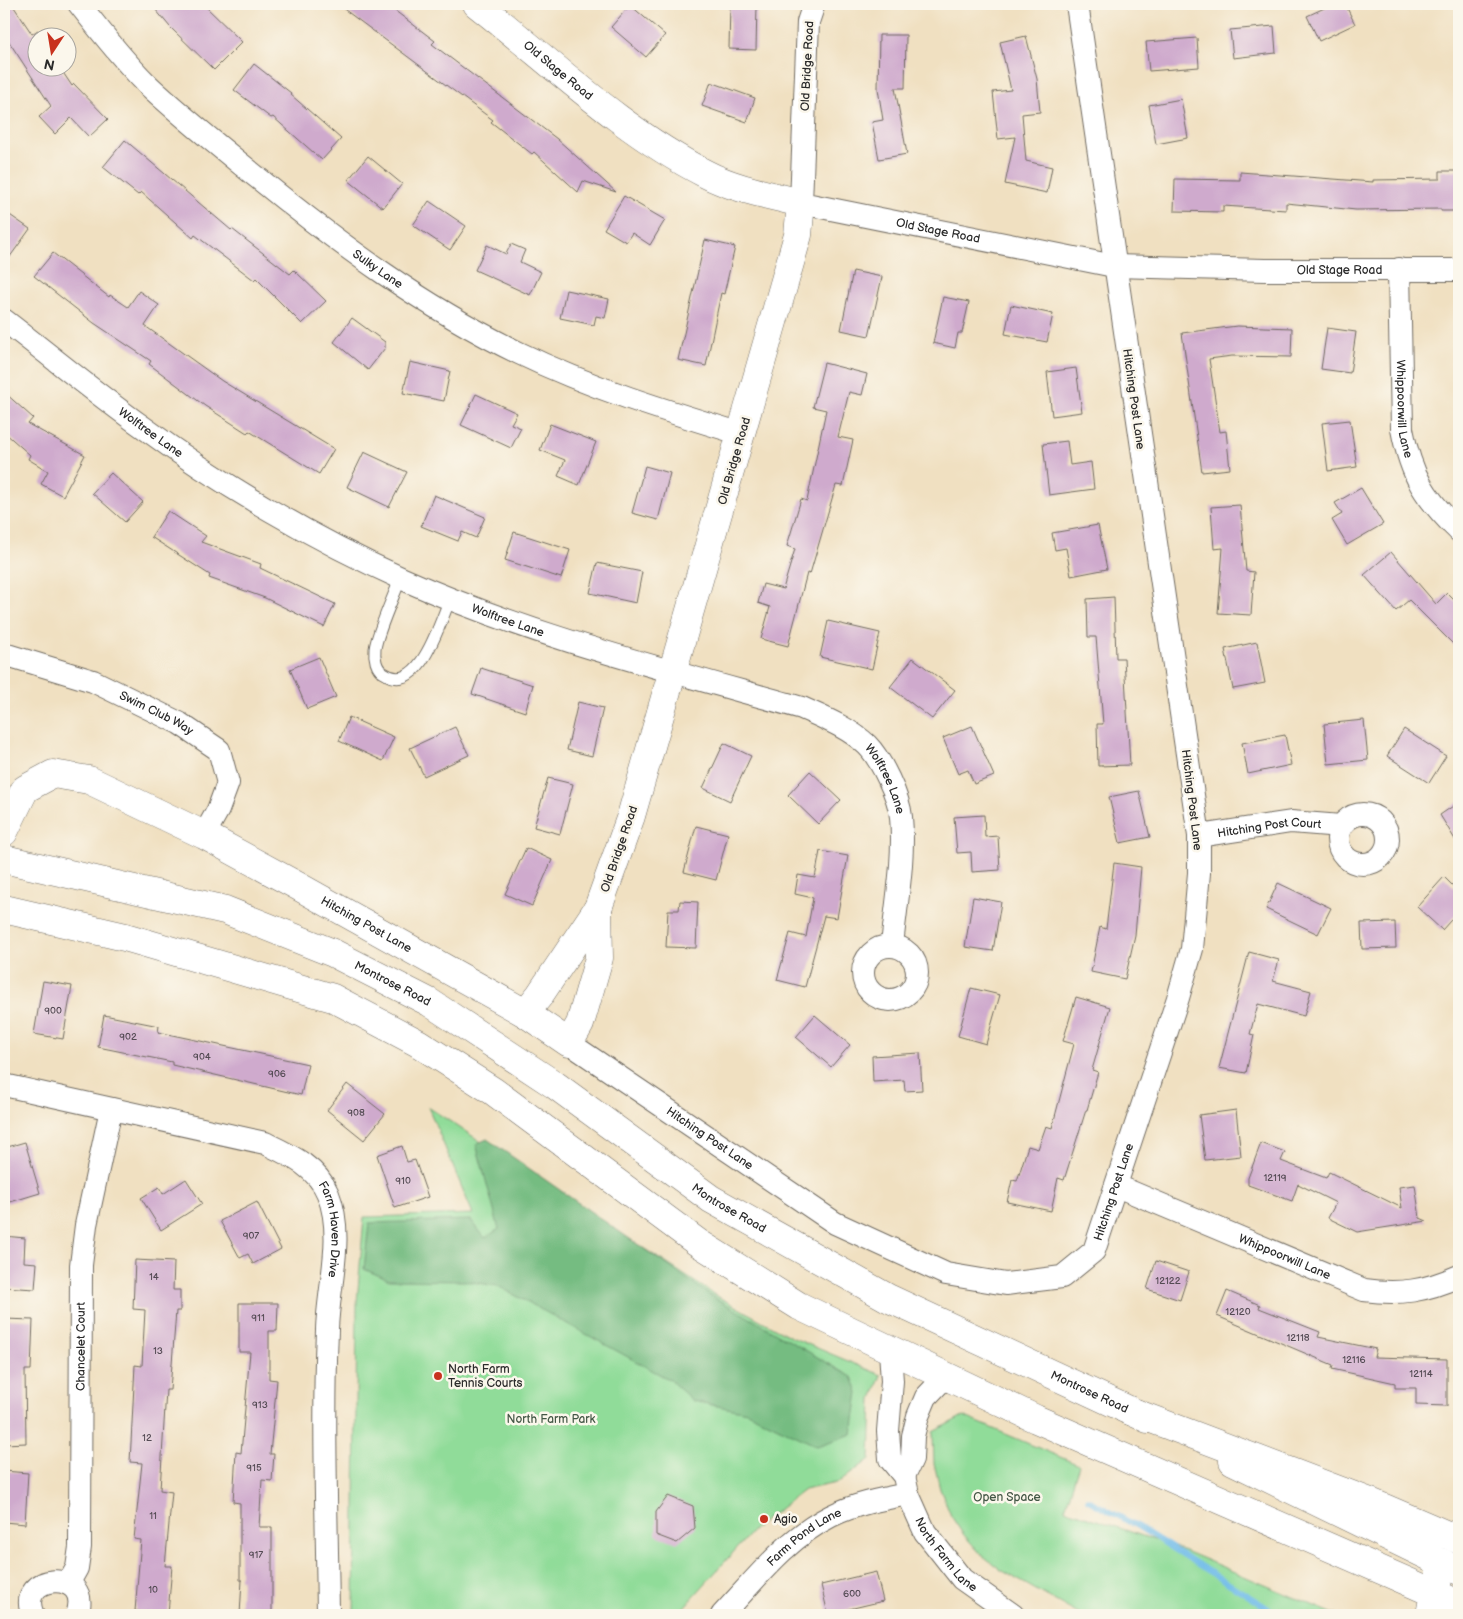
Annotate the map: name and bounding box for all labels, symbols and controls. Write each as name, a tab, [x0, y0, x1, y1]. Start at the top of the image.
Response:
street label: Old Bridge Road	[798, 20, 817, 112]
north arrow	[28, 28, 78, 78]
street label: Old Stage Road	[520, 38, 596, 104]
text: N	[42, 55, 56, 74]
street label: Old Stage Road	[895, 215, 982, 247]
street label: Sulky Lane	[349, 247, 406, 292]
street label: Old Stage Road	[1297, 263, 1382, 278]
street label: Hitching Post Lane	[1119, 348, 1148, 450]
street label: Whippoorwill Lane	[1393, 360, 1416, 460]
street label: Wolftree Lane	[115, 405, 186, 461]
street label: Old Bridge Road	[715, 416, 754, 507]
street label: Wolftree Lane	[469, 601, 546, 640]
street label: Swim Club Way	[117, 688, 197, 739]
street label: Wolftree Lane	[862, 741, 907, 815]
street label: Hitching Post Lane	[1178, 749, 1205, 851]
street label: Old Bridge Road	[598, 804, 641, 894]
street label: Hitching Post Court	[1216, 815, 1322, 841]
street label: Hitching Post Lane	[318, 893, 414, 956]
street label: Montrose Road	[352, 958, 433, 1010]
house number: 900	[44, 1005, 62, 1017]
house number: 902	[119, 1031, 137, 1043]
house number: 904	[193, 1051, 211, 1063]
house number: 906	[268, 1068, 286, 1080]
street label: Hitching Post Lane	[663, 1104, 756, 1173]
house number: 908	[347, 1107, 365, 1119]
street label: Hitching Post Lane	[1091, 1141, 1137, 1243]
house number: 12119	[1263, 1172, 1287, 1184]
house number: 910	[395, 1175, 411, 1187]
street label: Farm Haven Drive	[315, 1179, 343, 1278]
street label: Montrose Road	[689, 1180, 769, 1236]
house number: 907	[243, 1230, 259, 1242]
street label: Whippoorwill Lane	[1236, 1231, 1333, 1283]
house number: 14	[149, 1271, 159, 1283]
house number: 12122	[1155, 1275, 1181, 1287]
street label: Chancelet Court	[74, 1302, 89, 1391]
house number: 12120	[1225, 1306, 1251, 1318]
house number: 911	[251, 1312, 265, 1324]
house number: 12118	[1286, 1332, 1310, 1344]
house number: 13	[153, 1345, 163, 1357]
house number: 12116	[1342, 1354, 1366, 1366]
place label: North Farm Tennis Courts	[448, 1362, 523, 1391]
street label: Montrose Road	[1048, 1368, 1131, 1417]
house number: 12114	[1409, 1368, 1433, 1380]
marker: North Farm Tennis Courts	[432, 1370, 444, 1382]
house number: 913	[252, 1399, 268, 1411]
park label: North Farm Park	[506, 1412, 596, 1427]
house number: 12	[142, 1432, 152, 1444]
house number: 915	[246, 1462, 262, 1474]
park label: Open Space	[973, 1490, 1041, 1505]
street label: Farm Pond Lane	[764, 1505, 844, 1570]
house number: 11	[149, 1510, 157, 1522]
place label: Agio	[774, 1512, 798, 1527]
marker: Agio	[758, 1513, 770, 1525]
street label: North Farm Lane	[911, 1515, 980, 1595]
house number: 917	[249, 1549, 263, 1561]
house number: 10	[148, 1584, 158, 1596]
house number: 600	[843, 1588, 861, 1600]

